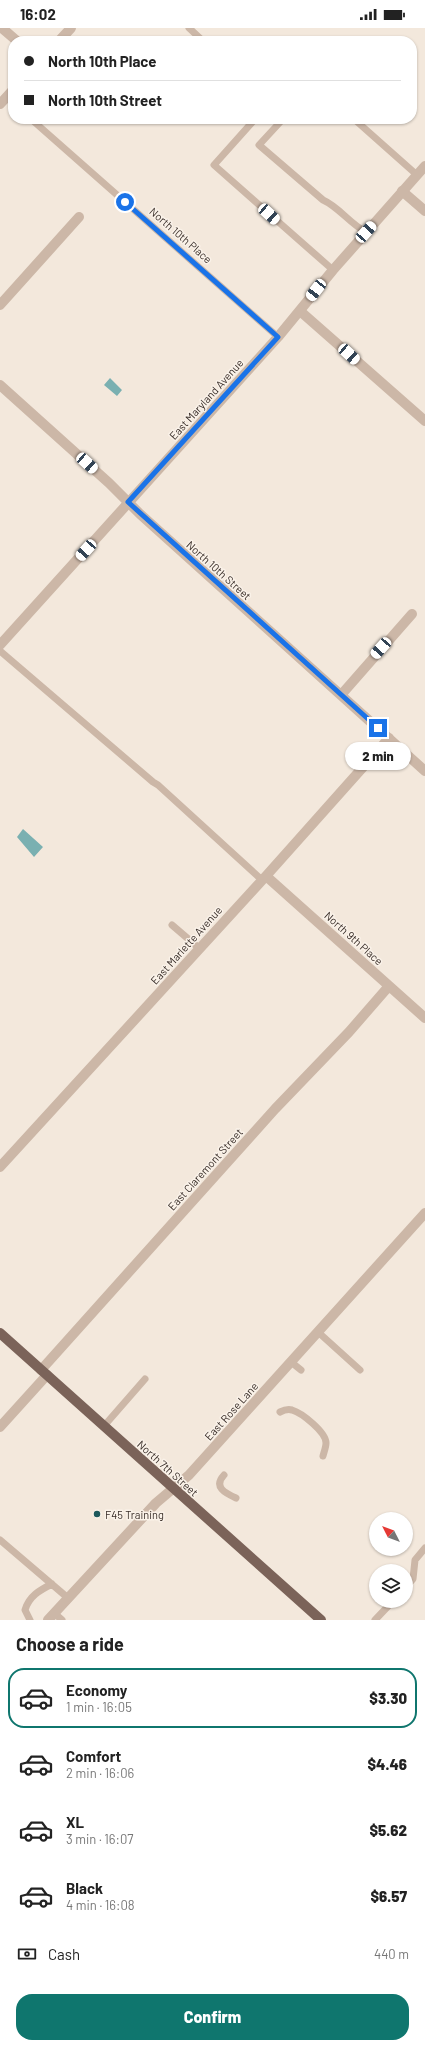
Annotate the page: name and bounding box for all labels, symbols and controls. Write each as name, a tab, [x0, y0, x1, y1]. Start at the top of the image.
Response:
text: 16:02	[20, 5, 56, 23]
text: North 10th Place	[48, 52, 157, 70]
text: North 10th Street	[48, 91, 162, 109]
route start	[116, 193, 134, 211]
car	[256, 202, 282, 226]
street label: North 10th Place	[147, 204, 215, 266]
car	[354, 219, 378, 245]
car	[304, 277, 328, 303]
car	[336, 342, 362, 366]
street label: East Maryland Avenue	[166, 356, 246, 442]
car	[74, 451, 100, 475]
car	[74, 537, 98, 563]
street label: North 10th Street	[184, 538, 254, 602]
car	[369, 635, 393, 661]
route end	[369, 719, 387, 737]
callout: 2 min	[345, 742, 411, 770]
text: 2 min	[362, 748, 394, 764]
street label: East Marlette Avenue	[148, 903, 225, 987]
street label: North 9th Place	[322, 908, 386, 968]
street label: East Claremont Street	[165, 1125, 245, 1213]
street label: East Rose Lane	[202, 1379, 260, 1443]
street label: North 7th Street	[135, 1437, 201, 1499]
place label: F45 Training	[105, 1508, 164, 1521]
marker: F45 Training	[92, 1509, 102, 1519]
north arrow	[369, 1512, 413, 1556]
map controls	[369, 1512, 413, 1608]
button: layers	[369, 1564, 413, 1608]
text: Choose a ride	[16, 1633, 124, 1655]
icon: car	[18, 1680, 54, 1716]
text: Economy	[66, 1681, 127, 1699]
text: $3.30	[369, 1689, 407, 1707]
text: 1 min · 16:05	[66, 1699, 132, 1715]
icon: car	[18, 1746, 54, 1782]
text: Comfort	[66, 1747, 121, 1765]
text: $4.46	[367, 1755, 407, 1773]
text: 2 min · 16:06	[66, 1765, 134, 1781]
icon: car	[18, 1812, 54, 1848]
text: XL	[66, 1813, 84, 1831]
text: $5.62	[369, 1821, 407, 1839]
text: 3 min · 16:07	[66, 1831, 133, 1847]
icon: car	[18, 1878, 54, 1914]
text: Black	[66, 1879, 103, 1897]
text: $6.57	[370, 1887, 407, 1905]
text: 4 min · 16:08	[66, 1897, 135, 1913]
icon: cash	[16, 1943, 38, 1965]
text: Cash	[48, 1945, 80, 1963]
text: 440 m	[374, 1946, 409, 1962]
button: Confirm	[16, 1994, 409, 2040]

